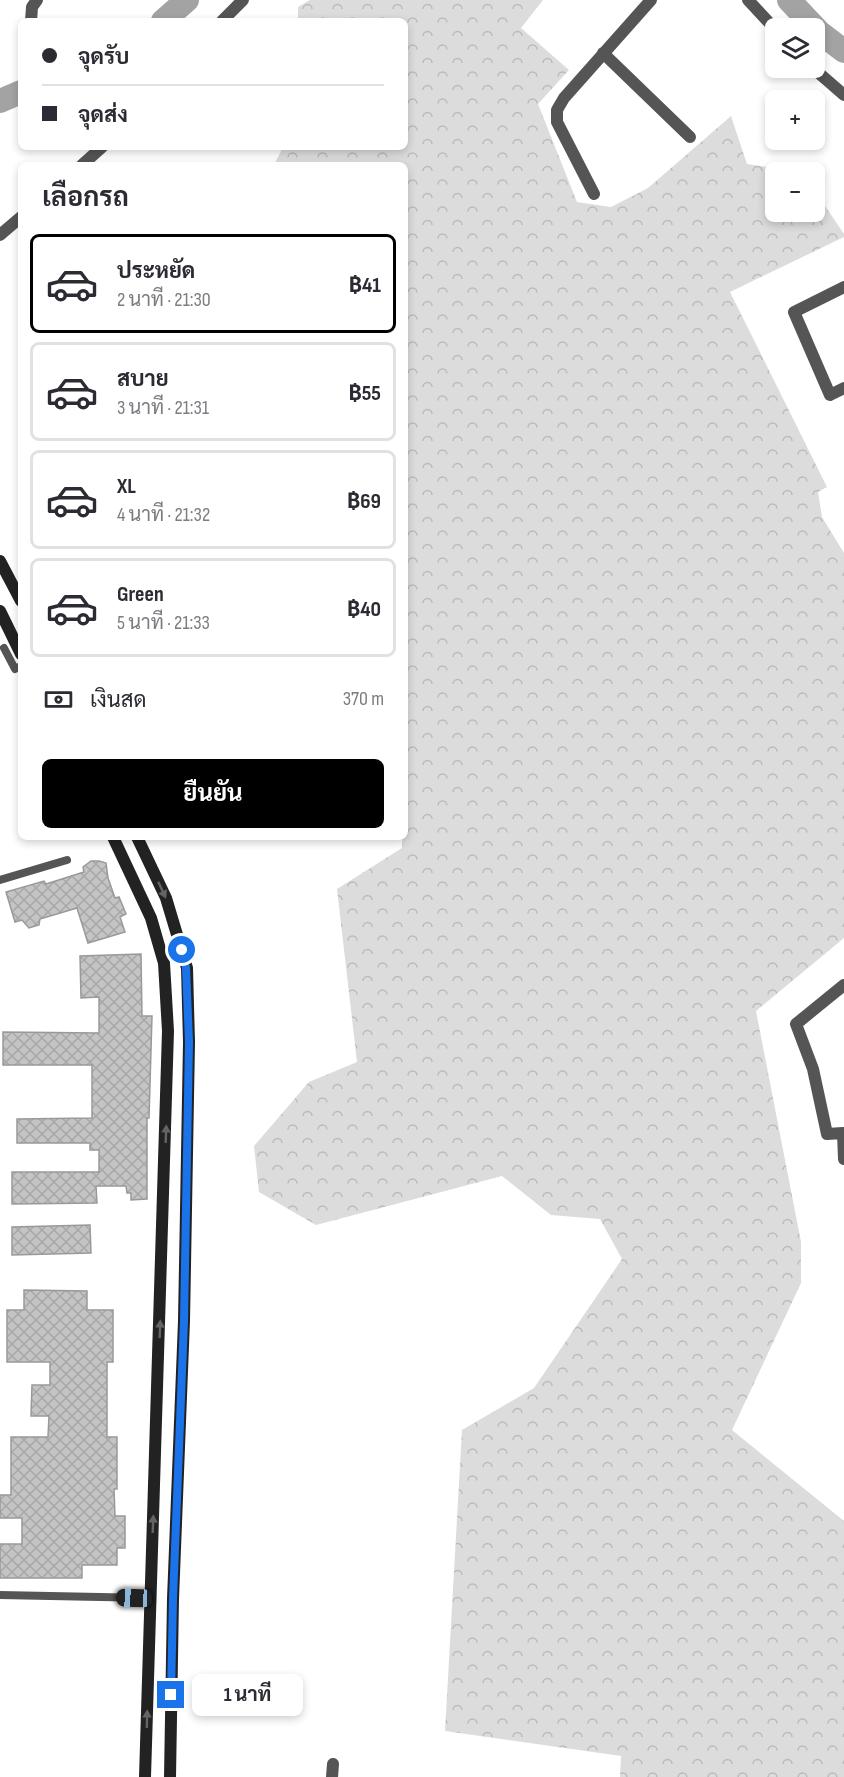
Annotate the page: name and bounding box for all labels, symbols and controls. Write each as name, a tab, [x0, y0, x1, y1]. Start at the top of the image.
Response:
map controls	[765, 18, 825, 222]
button: layers	[765, 18, 825, 78]
text: จุดรับ	[78, 44, 129, 71]
button: +	[765, 90, 825, 150]
text: จุดส่ง	[78, 102, 128, 129]
button: −	[765, 162, 825, 222]
text: เลือกรถ	[42, 182, 129, 214]
icon: car	[45, 257, 99, 311]
text: ประหยัด	[117, 258, 195, 285]
text: ฿41	[349, 272, 381, 299]
text: 2 นาที · 21:30	[117, 288, 211, 312]
icon: car	[45, 365, 99, 419]
text: สบาย	[117, 366, 169, 393]
text: ฿55	[348, 380, 381, 407]
text: 3 นาที · 21:31	[117, 396, 209, 420]
icon: car	[45, 473, 99, 527]
text: XL	[117, 473, 136, 500]
text: ฿69	[347, 488, 381, 515]
text: 4 นาที · 21:32	[117, 503, 210, 527]
icon: car	[45, 581, 99, 635]
text: Green	[117, 581, 164, 608]
text: ฿40	[347, 596, 381, 623]
text: 5 นาที · 21:33	[117, 611, 210, 635]
icon: cash	[42, 683, 75, 716]
text: เงินสด	[90, 687, 147, 714]
text: 370 m	[343, 687, 384, 711]
button: ยืนยัน	[42, 759, 384, 828]
one-way arrow	[158, 881, 167, 898]
route start	[168, 936, 195, 963]
one-way arrow	[161, 1124, 170, 1143]
one-way arrow	[155, 1319, 165, 1338]
one-way arrow	[148, 1514, 157, 1533]
car	[116, 1588, 152, 1608]
callout: 1 นาที	[192, 1674, 303, 1716]
route end	[157, 1681, 184, 1708]
text: 1 นาที	[224, 1683, 271, 1707]
one-way arrow	[142, 1709, 151, 1728]

